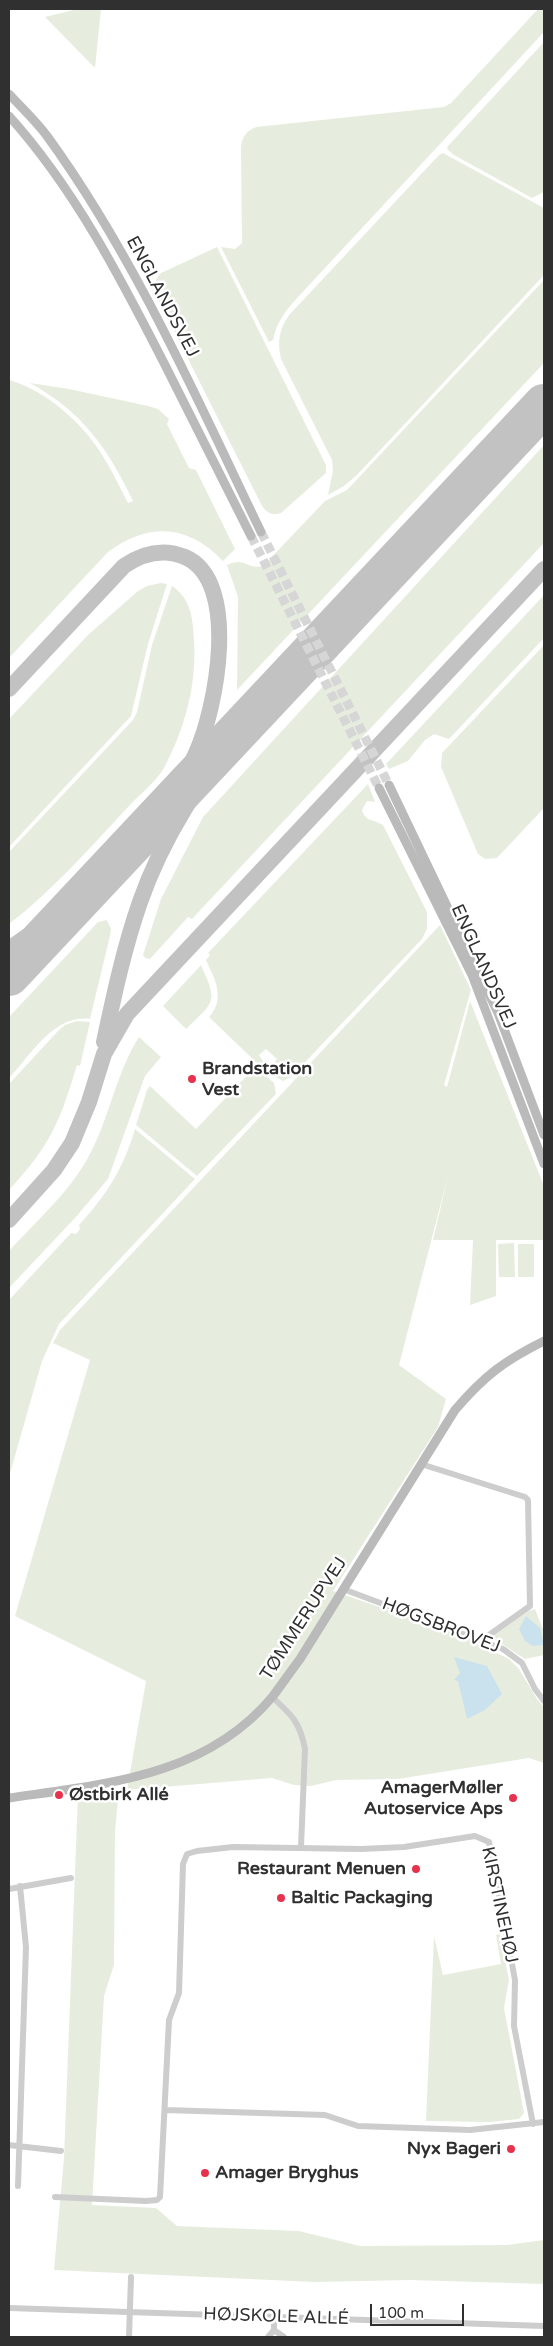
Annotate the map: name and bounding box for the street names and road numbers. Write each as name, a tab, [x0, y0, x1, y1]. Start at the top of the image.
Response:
street label: ENGLANDSVEJ	[121, 233, 203, 361]
street label: ENGLANDSVEJ	[446, 901, 520, 1033]
street label: TØMMERUPVEJ	[256, 1553, 352, 1685]
street label: HØGSBROVEJ	[379, 1594, 503, 1658]
street label: KIRSTINEHØJ	[476, 1845, 522, 1965]
street label: HØJSKOLE ALLÉ	[203, 2304, 349, 2330]

